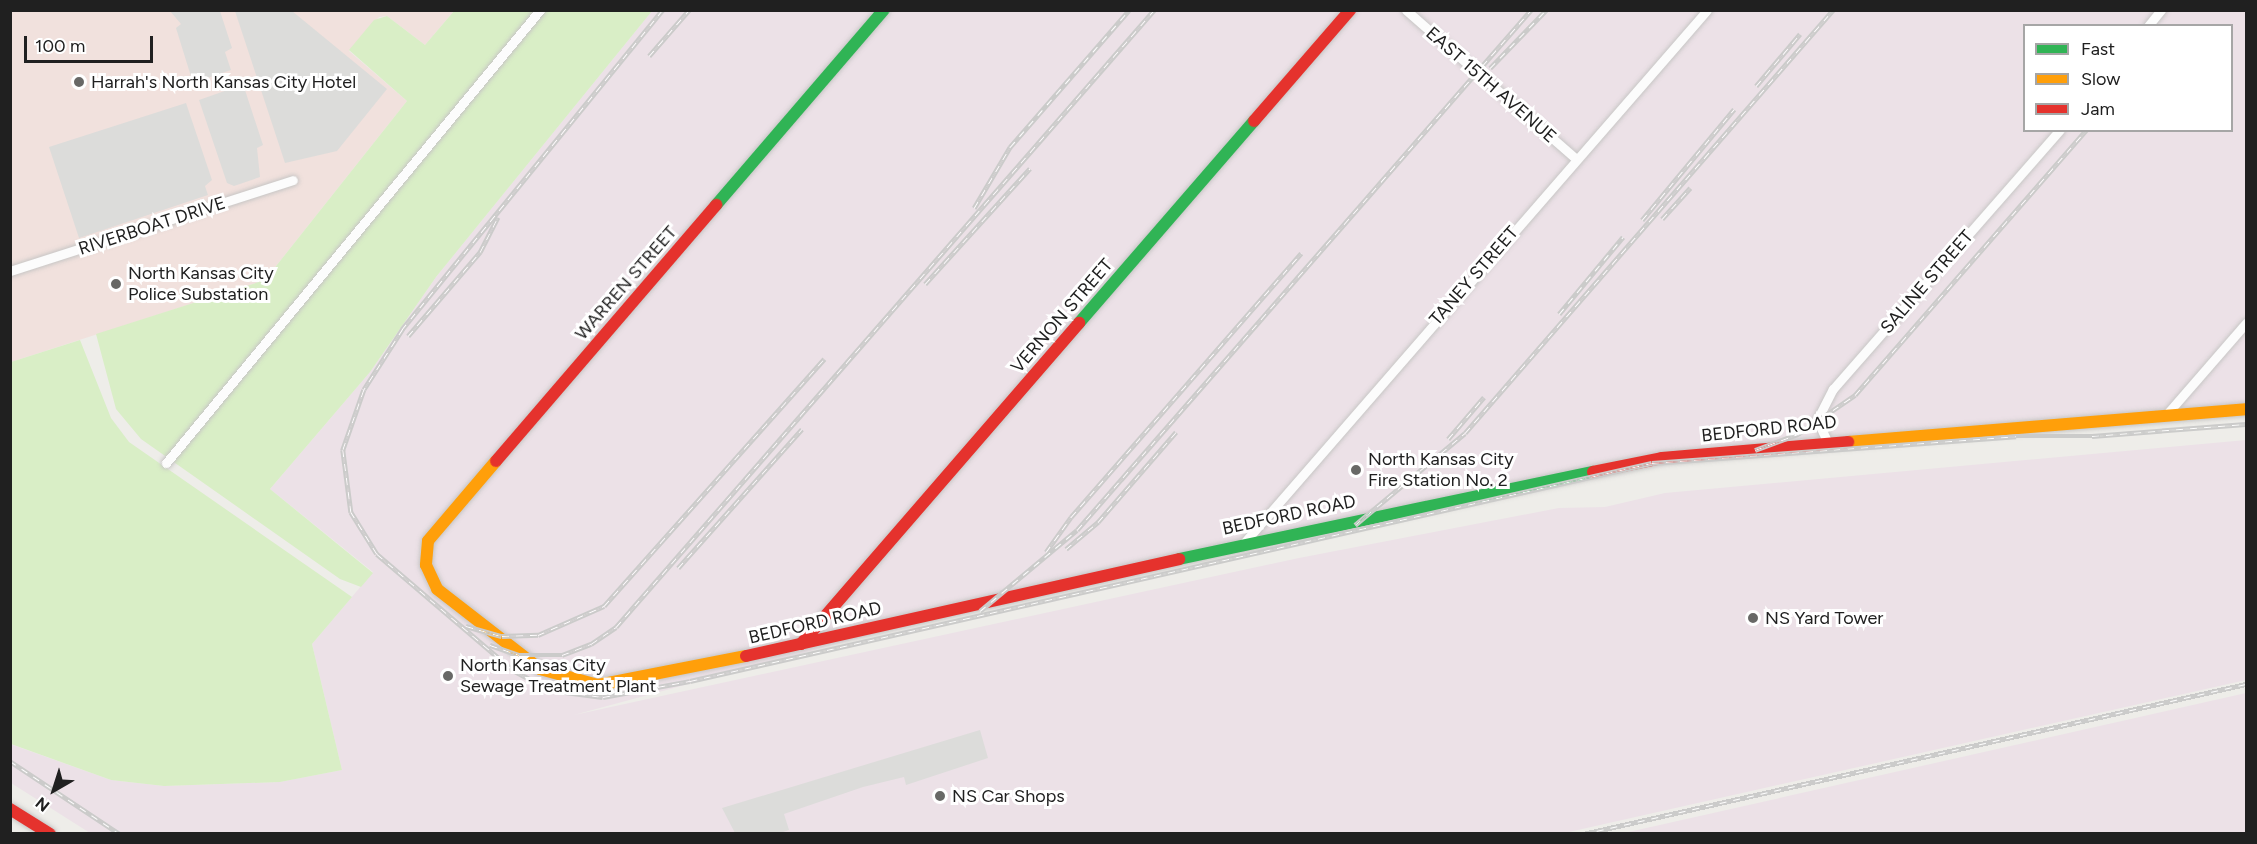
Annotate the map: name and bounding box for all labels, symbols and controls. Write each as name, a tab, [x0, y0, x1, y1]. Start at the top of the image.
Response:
street label: EAST 15TH AVENUE	[1421, 22, 1561, 148]
scale bar	[27, 24, 156, 62]
legend	[2023, 24, 2233, 132]
text: 100 m	[35, 35, 85, 57]
text: Fast	[2081, 38, 2115, 60]
text: Slow	[2081, 68, 2120, 90]
place label: Harrah's North Kansas City Hotel	[91, 71, 356, 93]
marker: Harrah's North Kansas City Hotel	[72, 75, 86, 89]
text: Jam	[2081, 98, 2115, 120]
street label: RIVERBOAT DRIVE	[76, 192, 228, 260]
street label: WARREN STREET	[571, 222, 681, 344]
street label: TANEY STREET	[1425, 222, 1523, 330]
street label: SALINE STREET	[1876, 226, 1978, 338]
street label: VERNON STREET	[1007, 255, 1117, 377]
place label: North Kansas City Police Substation	[128, 263, 274, 306]
marker: North Kansas City Police Substation	[109, 277, 123, 291]
street label: BEDFORD ROAD	[1700, 411, 1838, 447]
place label: North Kansas City Fire Station No. 2	[1368, 449, 1514, 492]
marker: North Kansas City Fire Station No. 2	[1349, 463, 1363, 477]
street label: BEDFORD ROAD	[1220, 490, 1358, 540]
street label: BEDFORD ROAD	[746, 597, 884, 649]
place label: NS Yard Tower	[1765, 607, 1883, 629]
marker: NS Yard Tower	[1746, 611, 1760, 625]
place label: North Kansas City Sewage Treatment Plant	[460, 655, 656, 698]
marker: North Kansas City Sewage Treatment Plant	[441, 669, 455, 683]
north arrow	[24, 760, 84, 820]
place label: NS Car Shops	[952, 785, 1065, 807]
marker: NS Car Shops	[933, 789, 947, 803]
text: N	[32, 793, 53, 816]

